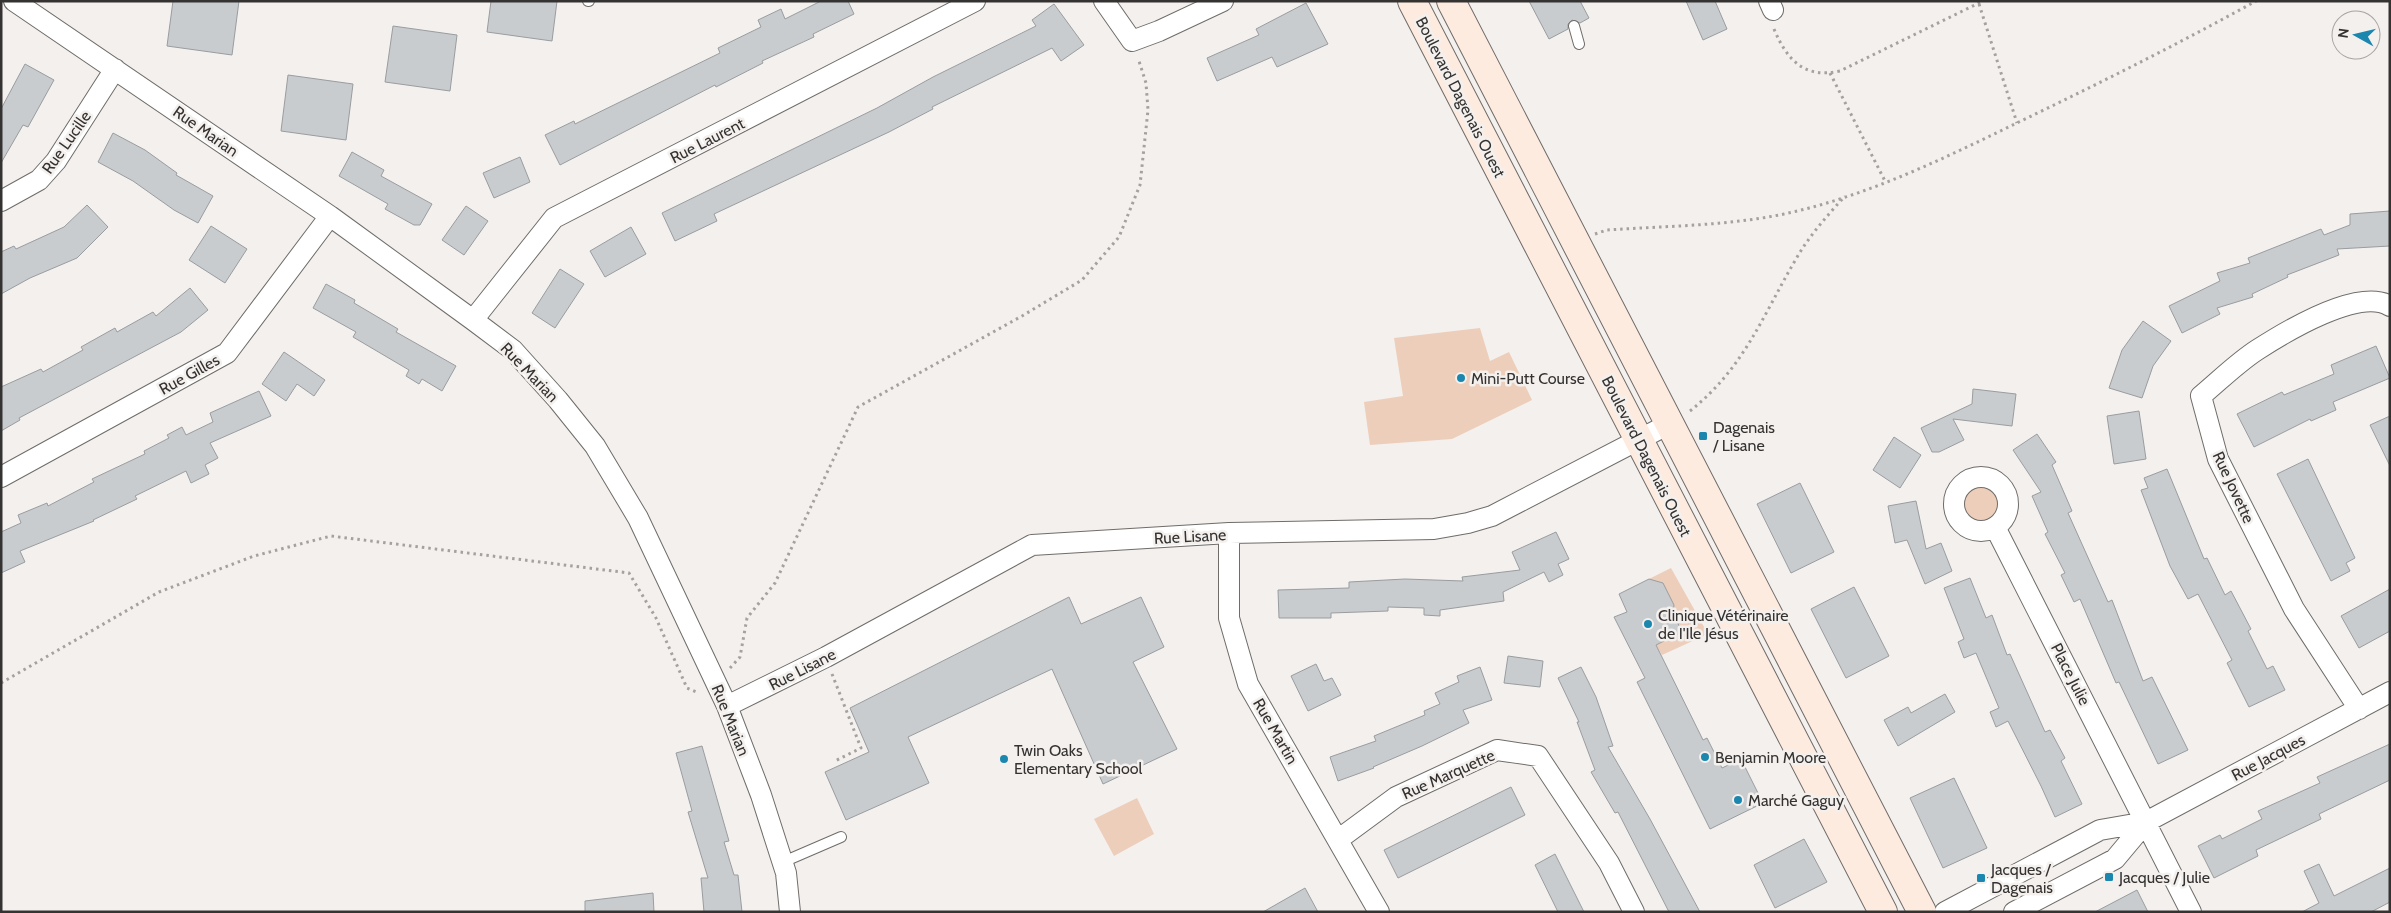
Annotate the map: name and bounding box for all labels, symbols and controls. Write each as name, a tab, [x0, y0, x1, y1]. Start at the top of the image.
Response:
north arrow	[2331, 10, 2381, 60]
street label: Boulevard Dagenais Ouest	[1412, 14, 1510, 181]
text: N	[2334, 27, 2353, 39]
street label: Rue Marian	[169, 102, 242, 161]
street label: Rue Lucille	[38, 107, 95, 177]
street label: Rue Laurent	[667, 113, 748, 167]
street label: Rue Marian	[497, 339, 563, 406]
street label: Rue Gilles	[156, 350, 223, 399]
place label: Mini-Putt Course	[1471, 369, 1585, 388]
marker: Mini-Putt Course	[1455, 372, 1467, 384]
street label: Boulevard Dagenais Ouest	[1598, 373, 1696, 540]
place label: Dagenais / Lisane	[1712, 418, 1775, 455]
marker: Dagenais / Lisane	[1697, 430, 1709, 442]
street label: Rue Jovette	[2209, 448, 2258, 526]
street label: Rue Lisane	[1153, 525, 1227, 548]
place label: Clinique Vétérinaire de I'Ile Jésus	[1658, 606, 1788, 643]
marker: Clinique Vétérinaire de I'Ile Jésus	[1642, 618, 1654, 630]
street label: Place Julie	[2047, 640, 2094, 708]
street label: Rue Lisane	[766, 645, 839, 694]
street label: Rue Marian	[708, 682, 753, 759]
street label: Rue Martin	[1249, 695, 1302, 768]
street label: Rue Jacques	[2228, 730, 2309, 785]
place label: Twin Oaks Elementary School	[1014, 741, 1142, 778]
street label: Rue Marquette	[1399, 746, 1498, 803]
place label: Benjamin Moore	[1715, 748, 1826, 767]
marker: Benjamin Moore	[1699, 751, 1711, 763]
marker: Twin Oaks Elementary School	[998, 753, 1010, 765]
place label: Marché Gaguy	[1748, 791, 1844, 810]
marker: Marché Gaguy	[1732, 794, 1744, 806]
place label: Jacques / Dagenais	[1990, 860, 2053, 897]
place label: Jacques / Julie	[2118, 868, 2210, 887]
marker: Jacques / Julie	[2103, 871, 2115, 883]
marker: Jacques / Dagenais	[1975, 872, 1987, 884]

